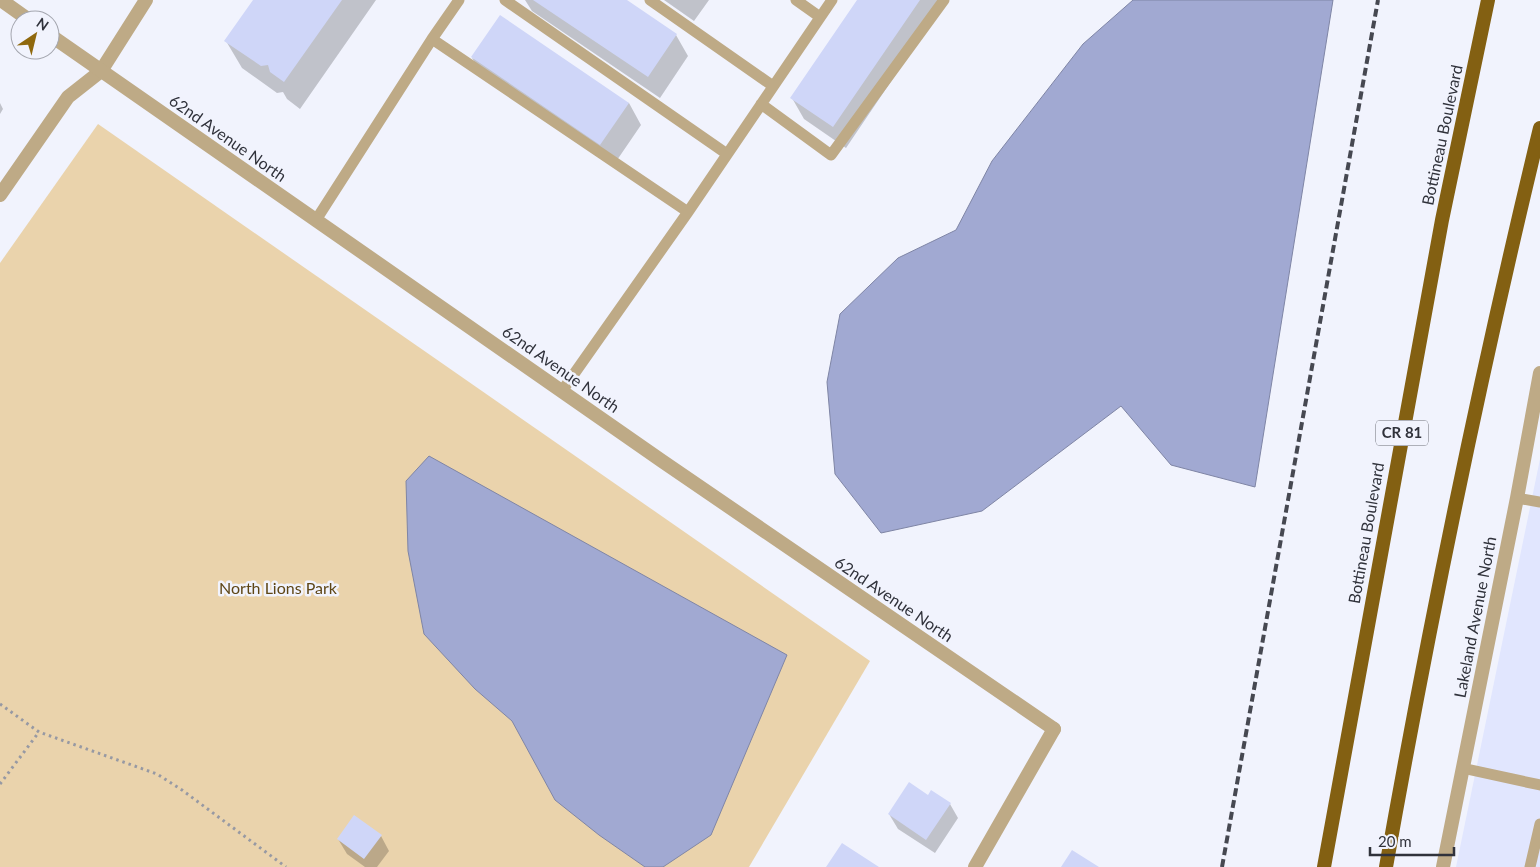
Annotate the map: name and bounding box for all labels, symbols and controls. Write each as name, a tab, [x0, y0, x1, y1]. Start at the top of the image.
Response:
north arrow	[10, 10, 60, 60]
text: N	[33, 14, 52, 34]
street label: Bottineau Boulevard	[1417, 63, 1466, 207]
street label: 62nd Avenue North	[166, 90, 291, 185]
street label: 62nd Avenue North	[499, 321, 624, 416]
road number: CR 81	[1376, 420, 1428, 446]
street label: Bottineau Boulevard	[1344, 461, 1387, 605]
street label: Lakeland Avenue North	[1450, 535, 1499, 699]
street label: 62nd Avenue North	[832, 552, 957, 645]
park label: North Lions Park	[219, 578, 338, 597]
scale bar	[1370, 824, 1454, 856]
text: 20 m	[1378, 832, 1412, 850]

